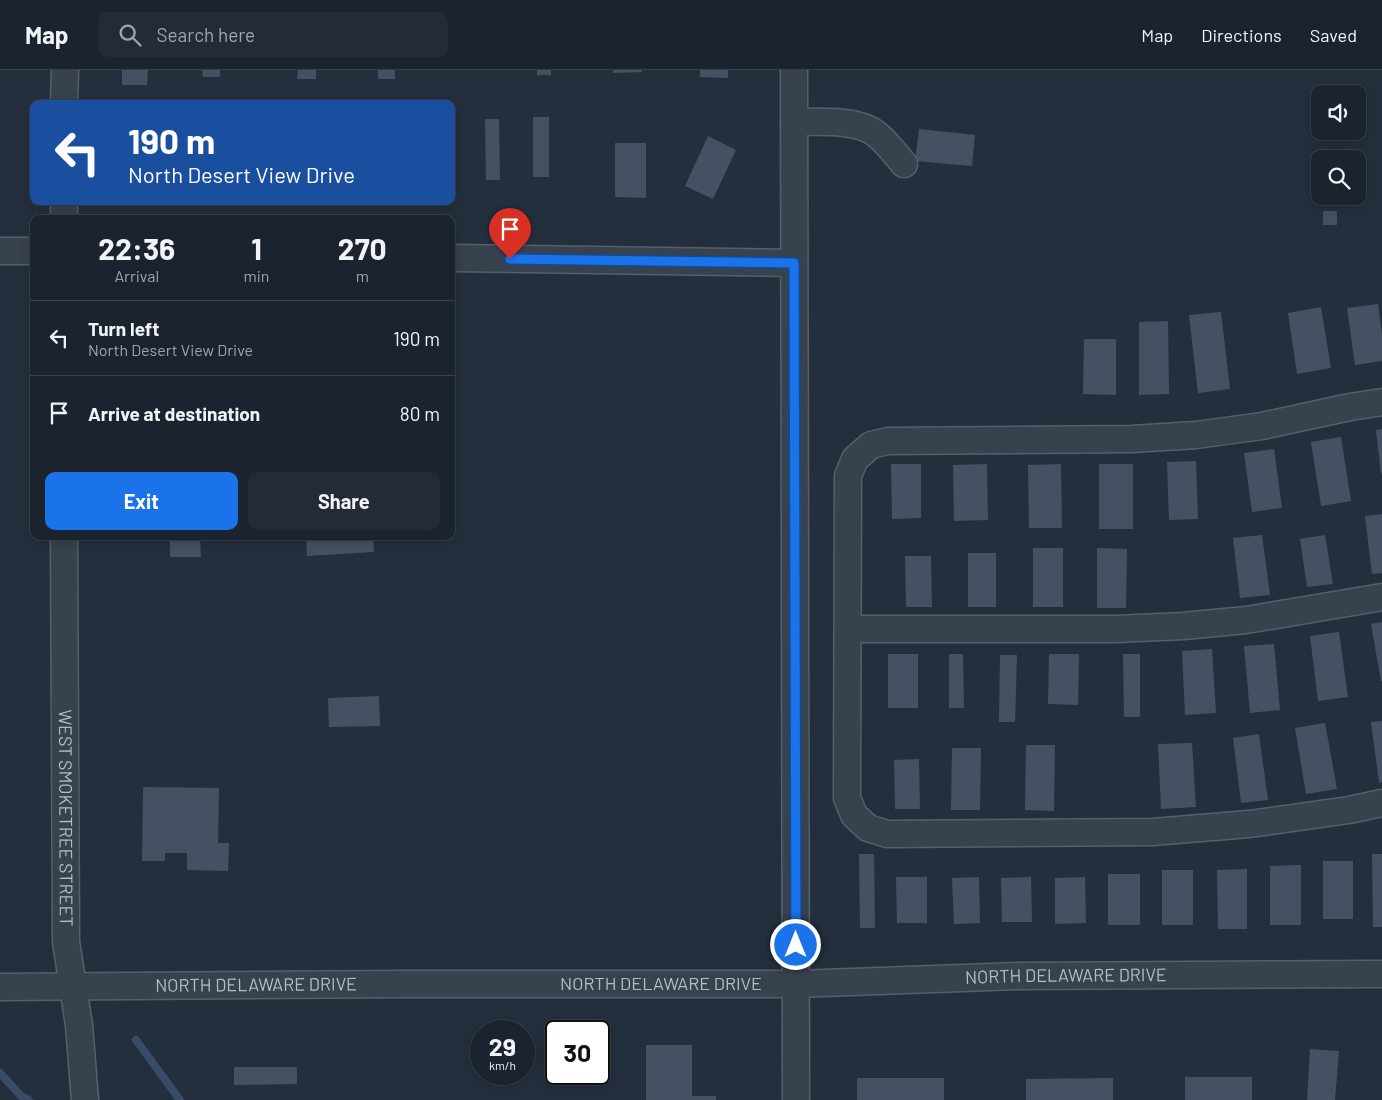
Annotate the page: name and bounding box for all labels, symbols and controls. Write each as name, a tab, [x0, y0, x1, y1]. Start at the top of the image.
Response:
search box	[98, 12, 448, 57]
text: Map	[25, 20, 68, 49]
icon: search	[116, 21, 144, 49]
text: Search here	[156, 23, 255, 46]
text: Map	[1141, 24, 1173, 46]
text: Directions	[1201, 24, 1282, 46]
text: Saved	[1310, 24, 1357, 46]
map controls	[1311, 85, 1366, 205]
button: sound	[1311, 85, 1366, 140]
text: 190 m	[128, 119, 215, 161]
icon: left	[45, 120, 110, 185]
button: search	[1311, 150, 1366, 205]
text: North Desert View Drive	[128, 161, 355, 187]
pin	[489, 208, 531, 259]
icon: arrive	[496, 215, 524, 243]
text: 22:36	[98, 230, 175, 266]
text: 1	[251, 230, 262, 266]
text: 270	[338, 230, 387, 266]
text: Arrival	[114, 266, 159, 285]
text: min	[244, 266, 270, 285]
text: m	[356, 266, 369, 285]
text: Turn left	[88, 317, 159, 340]
icon: left	[45, 324, 73, 352]
text: 190 m	[393, 327, 440, 350]
text: North Desert View Drive	[88, 340, 253, 359]
icon: arrive	[45, 399, 73, 427]
text: Arrive at destination	[88, 402, 260, 425]
text: 80 m	[400, 402, 440, 425]
button: Exit	[45, 472, 238, 530]
button: Share	[248, 472, 440, 530]
street label: WEST SMOKETREE STREET	[55, 709, 78, 927]
position arrow	[769, 918, 821, 970]
street label: NORTH DELAWARE DRIVE	[965, 963, 1167, 988]
street label: NORTH DELAWARE DRIVE	[155, 972, 357, 996]
street label: NORTH DELAWARE DRIVE	[560, 972, 762, 994]
speed limit sign: 30	[545, 1020, 610, 1085]
text: 29	[489, 1031, 516, 1061]
text: km/h	[489, 1058, 516, 1072]

